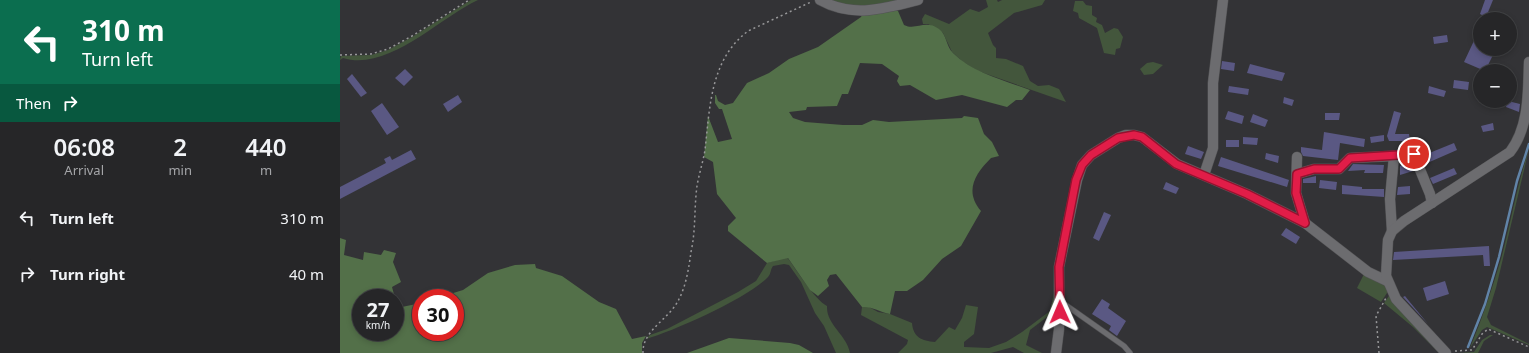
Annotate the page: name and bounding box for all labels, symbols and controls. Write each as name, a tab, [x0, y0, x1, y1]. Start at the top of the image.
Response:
text: 310 m	[82, 11, 165, 49]
map controls	[1473, 12, 1517, 108]
button: +	[1473, 12, 1517, 56]
icon: left	[16, 16, 68, 68]
text: Turn left	[82, 47, 153, 71]
button: −	[1473, 64, 1517, 108]
icon: right	[59, 92, 81, 114]
text: Then	[16, 93, 51, 113]
text: 06:08	[53, 130, 115, 163]
text: 2	[173, 130, 187, 163]
text: 440	[245, 130, 287, 163]
pin	[1397, 137, 1431, 171]
icon: arrive	[1403, 143, 1425, 165]
text: Arrival	[64, 161, 104, 179]
text: min	[168, 161, 192, 179]
text: m	[260, 161, 272, 179]
icon: left	[16, 207, 38, 229]
text: Turn left	[50, 208, 114, 228]
text: 310 m	[280, 208, 324, 228]
icon: right	[16, 263, 38, 285]
text: Turn right	[50, 264, 125, 284]
text: 40 m	[289, 264, 324, 284]
speed limit sign: 30	[412, 289, 464, 341]
position arrow	[1039, 291, 1081, 333]
text: 27	[367, 296, 389, 323]
text: km/h	[366, 318, 390, 332]

